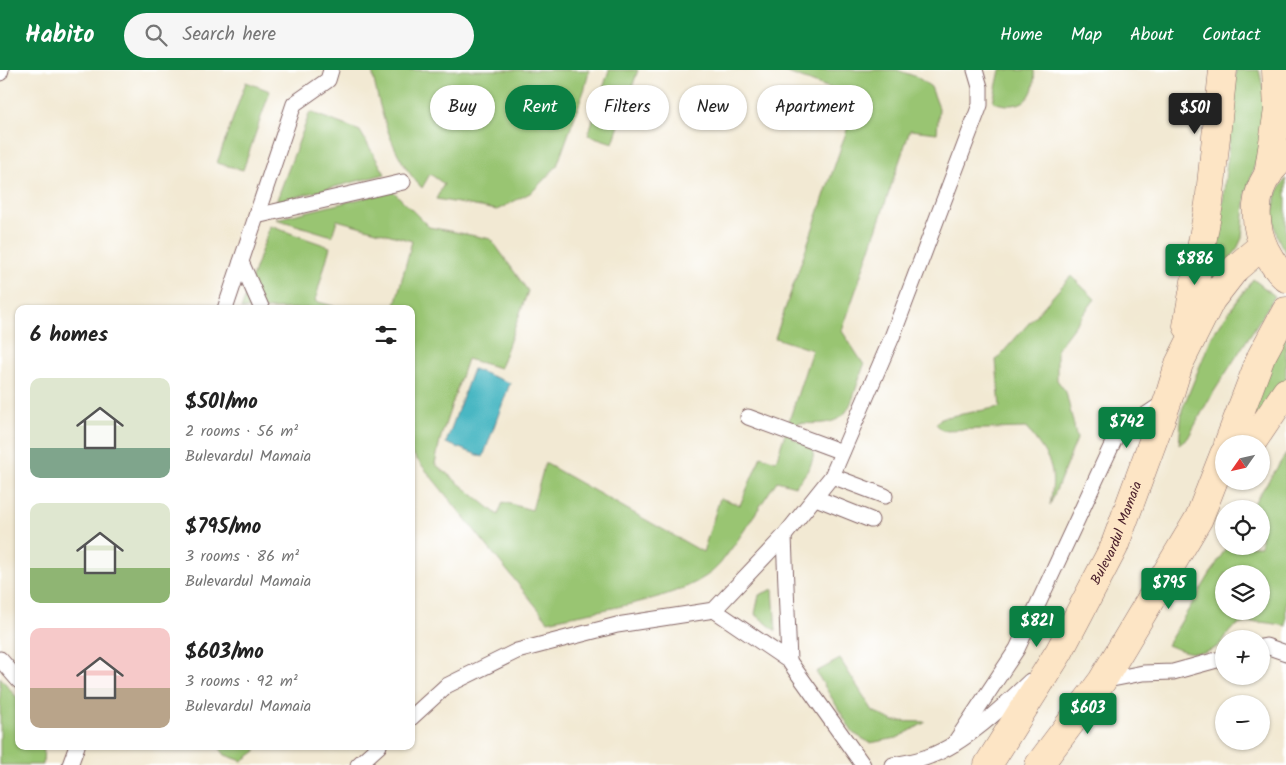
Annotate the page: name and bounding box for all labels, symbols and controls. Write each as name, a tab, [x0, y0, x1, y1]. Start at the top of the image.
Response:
search box	[124, 13, 474, 58]
text: Habito	[25, 16, 94, 55]
text: Search here	[182, 20, 276, 50]
icon: search	[142, 21, 170, 49]
text: Home	[1000, 21, 1043, 50]
text: Map	[1071, 21, 1102, 50]
text: About	[1130, 21, 1174, 50]
text: Contact	[1202, 21, 1261, 50]
chip: Buy	[430, 85, 495, 130]
chip: Rent	[505, 85, 576, 130]
chip: Filters	[586, 85, 669, 130]
chip: New	[679, 85, 747, 130]
chip: Apartment	[757, 85, 873, 130]
pin: $501	[1165, 92, 1225, 135]
text: $501	[1180, 96, 1210, 121]
pin: $886	[1165, 244, 1225, 286]
text: $886	[1176, 247, 1214, 272]
text: 6 homes	[30, 319, 108, 352]
icon: filters	[372, 321, 400, 349]
text: $501/mo	[185, 386, 258, 419]
icon: home	[70, 398, 130, 458]
pin: $742	[1097, 406, 1157, 449]
text: $742	[1109, 410, 1145, 435]
text: 2 rooms · 56 m²	[185, 419, 298, 444]
north arrow	[1215, 435, 1270, 490]
map controls	[1215, 435, 1270, 750]
text: Bulevardul Mamaia	[185, 444, 311, 469]
street label: Bulevardul Mamaia	[1085, 478, 1148, 589]
button: locate	[1215, 500, 1270, 555]
text: $795/mo	[185, 511, 261, 544]
icon: home	[70, 523, 130, 583]
text: 3 rooms · 86 m²	[185, 544, 299, 569]
button: layers	[1215, 565, 1270, 620]
pin: $795	[1139, 568, 1199, 610]
text: Bulevardul Mamaia	[185, 569, 311, 594]
text: $795	[1152, 571, 1186, 596]
pin: $821	[1007, 606, 1067, 648]
text: $821	[1020, 609, 1054, 634]
button: +	[1215, 630, 1270, 685]
text: $603/mo	[185, 636, 264, 669]
icon: home	[70, 648, 130, 708]
text: 3 rooms · 92 m²	[185, 669, 298, 694]
pin: $603	[1058, 692, 1118, 735]
text: Bulevardul Mamaia	[185, 694, 311, 719]
button: −	[1215, 695, 1270, 750]
text: $603	[1070, 696, 1106, 721]

